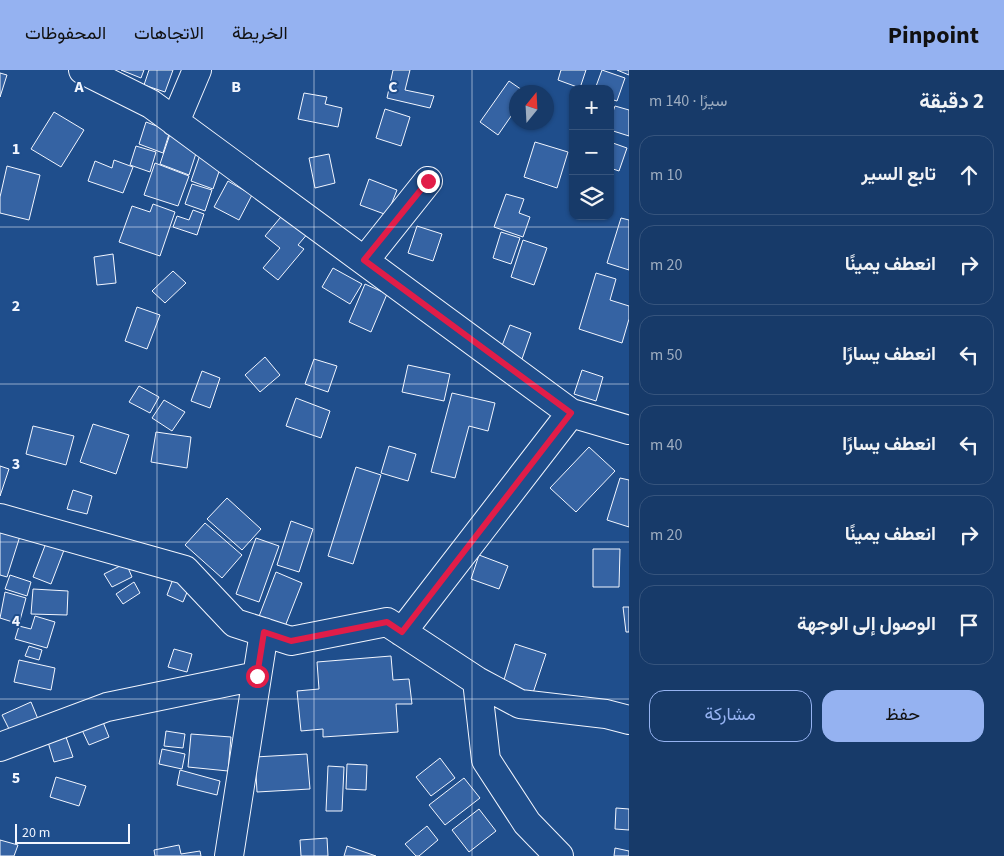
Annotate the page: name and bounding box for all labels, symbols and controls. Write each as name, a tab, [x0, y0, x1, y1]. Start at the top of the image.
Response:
text: Pinpoint	[888, 18, 979, 53]
text: المحفوظات	[25, 21, 106, 46]
text: الاتجاهات	[134, 21, 204, 46]
text: الخريطة	[232, 21, 288, 46]
text: A	[73, 76, 84, 98]
text: B	[231, 76, 241, 98]
text: C	[388, 76, 398, 98]
north arrow	[509, 85, 554, 130]
map controls	[569, 85, 614, 220]
button: +	[569, 85, 614, 130]
text: 2 دقيقة	[919, 86, 984, 116]
text: سيرًا · 140 m	[649, 90, 727, 112]
button: −	[569, 130, 614, 175]
text: 1	[12, 138, 20, 160]
text: تابع السير	[861, 161, 936, 188]
icon: ahead	[955, 161, 983, 189]
text: 10 m	[650, 164, 682, 186]
route end	[417, 170, 440, 193]
button: layers	[569, 175, 614, 220]
text: انعطف يمينًا	[845, 251, 936, 278]
icon: right	[955, 251, 983, 279]
text: 20 m	[650, 254, 682, 276]
text: 2	[12, 295, 20, 317]
text: انعطف يسارًا	[842, 341, 936, 368]
icon: left	[955, 341, 983, 369]
text: 50 m	[650, 344, 682, 366]
text: انعطف يسارًا	[842, 431, 936, 458]
icon: left	[955, 431, 983, 459]
text: 40 m	[650, 434, 682, 456]
text: 3	[12, 453, 20, 475]
text: انعطف يمينًا	[845, 521, 936, 548]
icon: right	[955, 521, 983, 549]
text: 20 m	[650, 524, 682, 546]
text: 4	[12, 610, 21, 632]
text: الوصول إلى الوجهة	[797, 611, 936, 638]
icon: arrive	[955, 611, 983, 639]
route start	[246, 665, 269, 688]
button: مشاركة	[649, 690, 812, 742]
button: حفظ	[822, 690, 984, 742]
text: 5	[12, 767, 20, 789]
scale bar	[15, 821, 130, 844]
text: 20 m	[22, 823, 50, 843]

